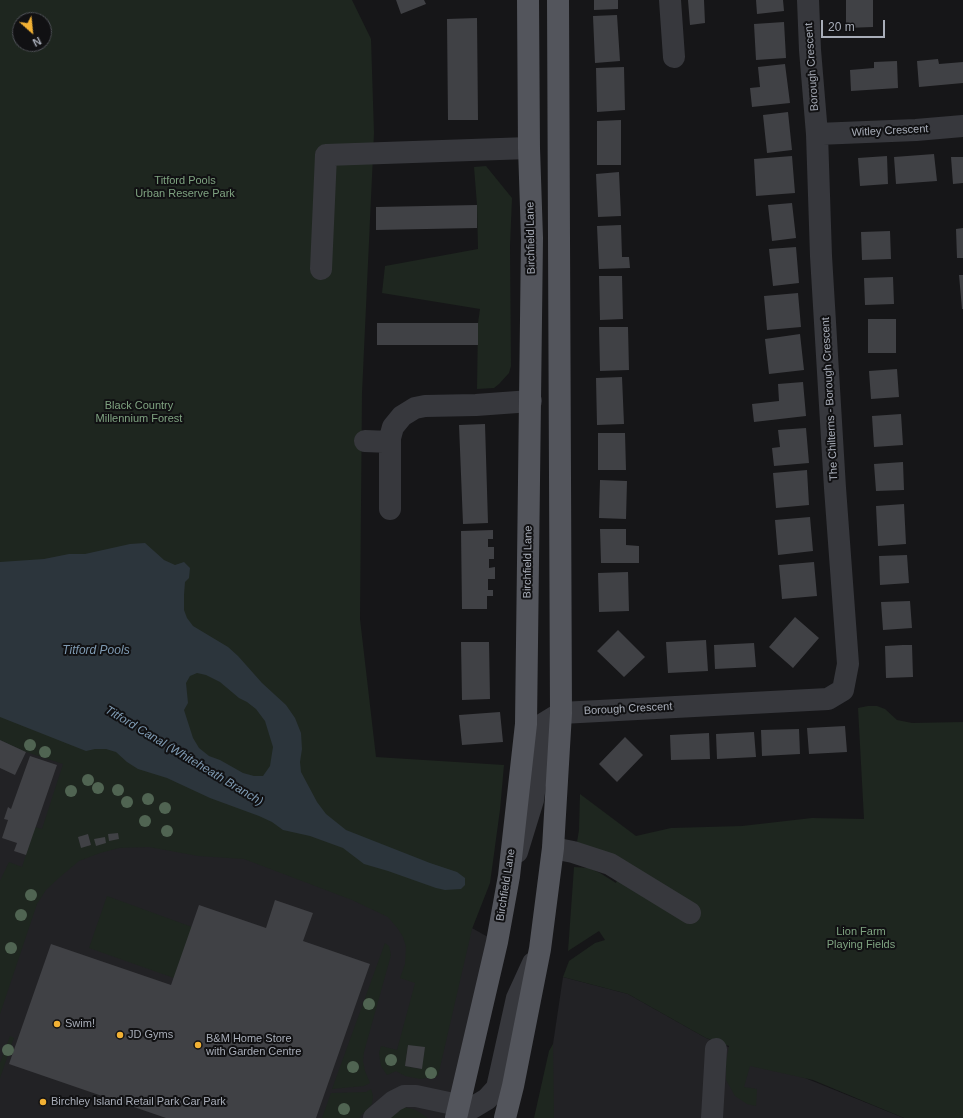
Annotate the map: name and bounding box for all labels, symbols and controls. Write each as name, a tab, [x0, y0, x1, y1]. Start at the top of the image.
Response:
north arrow	[12, 12, 52, 52]
scale bar	[823, 12, 887, 38]
text: 20 m	[828, 20, 855, 34]
street label: Borough Crescent	[802, 22, 822, 112]
text: N	[31, 35, 43, 49]
street label: Witley Crescent	[851, 122, 929, 140]
park label: Titford Pools Urban Reserve Park	[135, 174, 235, 200]
street label: Birchfield Lane	[524, 202, 538, 274]
street label: The Chilterns - Borough Crescent	[819, 317, 841, 481]
park label: Black Country Millennium Forest	[96, 399, 182, 425]
street label: Birchfield Lane	[521, 526, 535, 598]
water label: Titford Pools	[62, 644, 130, 658]
street label: Borough Crescent	[583, 700, 673, 718]
water label: Titford Canal (Whiteheath Branch)	[102, 703, 266, 809]
street label: Birchfield Lane	[494, 848, 518, 922]
park label: Lion Farm Playing Fields	[827, 925, 895, 951]
place label: Swim!	[65, 1017, 95, 1031]
marker: Swim!	[52, 1019, 62, 1029]
place label: JD Gyms	[128, 1028, 173, 1042]
marker: JD Gyms	[115, 1030, 125, 1040]
place label: B&M Home Store with Garden Centre	[206, 1032, 301, 1058]
marker: B&M Home Store with Garden Centre	[193, 1040, 203, 1050]
place label: Birchley Island Retail Park Car Park	[51, 1095, 226, 1109]
marker: Birchley Island Retail Park Car Park	[38, 1097, 48, 1107]

